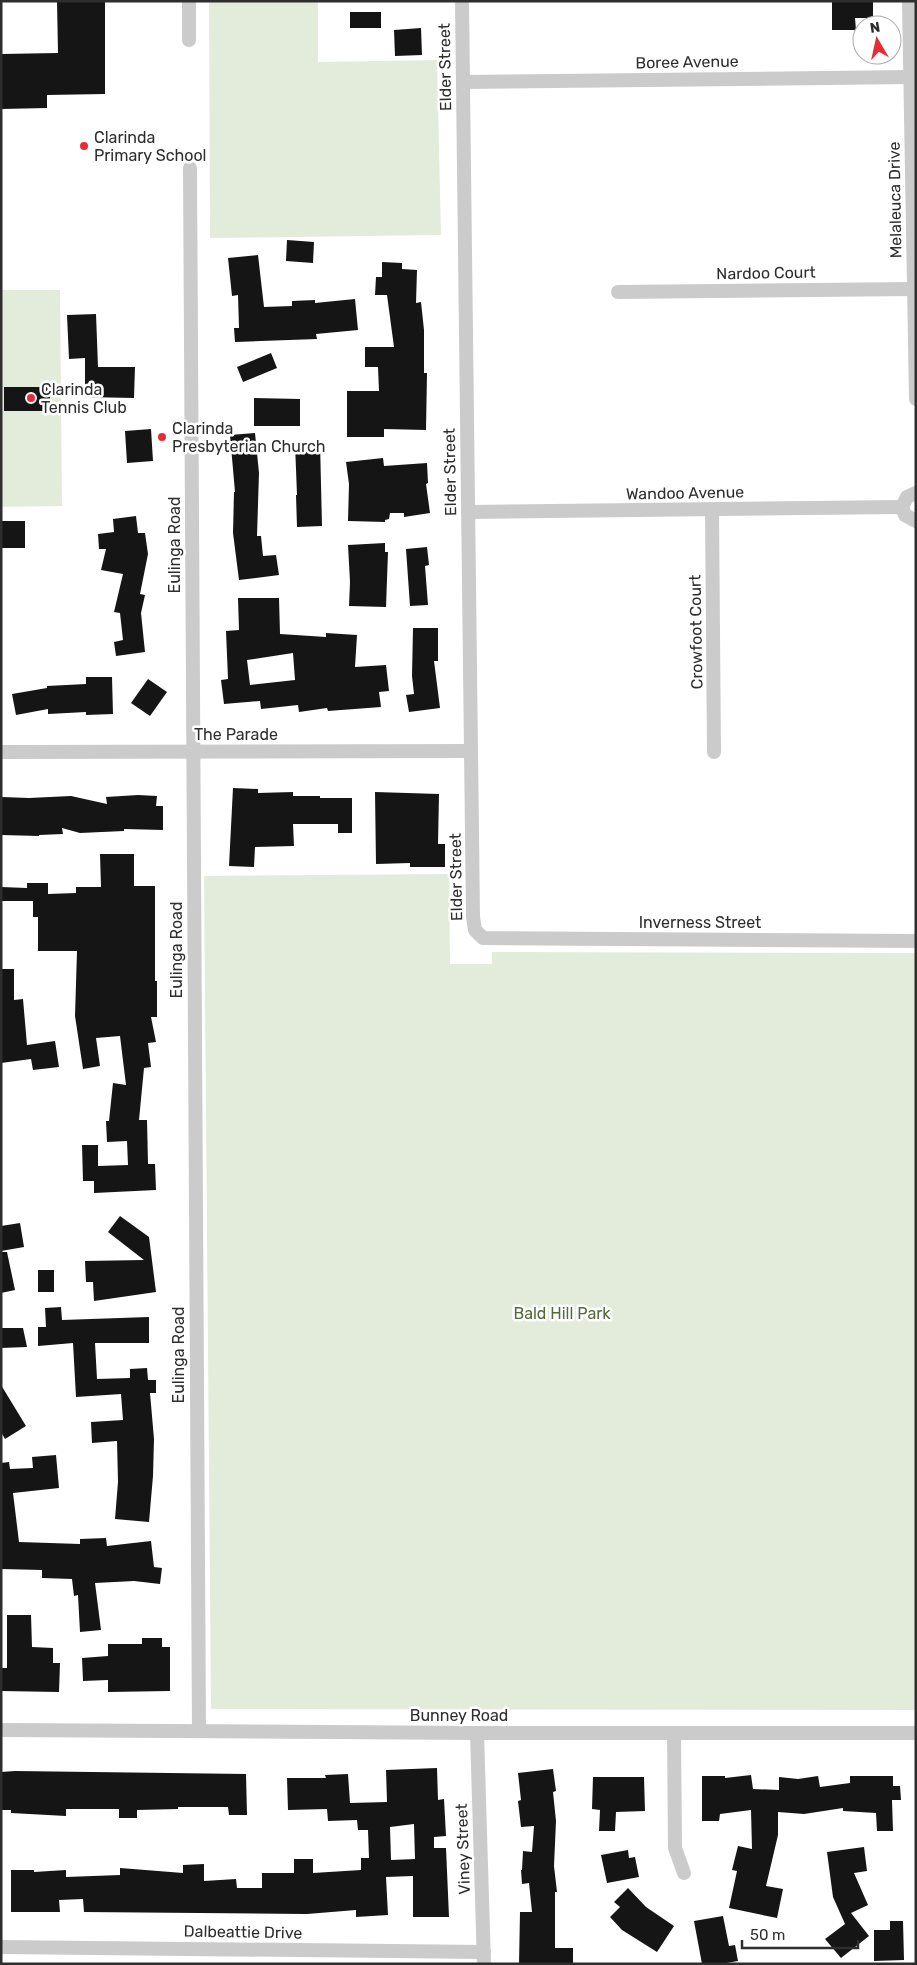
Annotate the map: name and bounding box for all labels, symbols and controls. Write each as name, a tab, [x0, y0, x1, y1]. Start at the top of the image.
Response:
north arrow	[852, 15, 902, 65]
text: N	[869, 18, 881, 37]
street label: Elder Street	[435, 23, 455, 111]
street label: Boree Avenue	[635, 52, 739, 72]
place label: Clarinda Primary School	[94, 128, 206, 165]
marker: Clarinda Primary School	[78, 140, 90, 152]
street label: Melaleuca Drive	[884, 141, 906, 259]
street label: Nardoo Court	[716, 263, 816, 283]
place label: Clarinda Tennis Club	[41, 380, 127, 417]
marker: Clarinda Tennis Club	[25, 392, 37, 404]
place label: Clarinda Presbyterian Church	[172, 419, 326, 456]
street label: Elder Street	[440, 428, 460, 516]
marker: Clarinda Presbyterian Church	[156, 431, 168, 443]
street label: Wandoo Avenue	[626, 482, 744, 504]
street label: Eulinga Road	[165, 497, 184, 593]
street label: Crowfoot Court	[686, 575, 706, 689]
street label: The Parade	[194, 725, 278, 744]
street label: Elder Street	[446, 833, 466, 921]
street label: Eulinga Road	[167, 902, 186, 998]
street label: Inverness Street	[639, 913, 761, 932]
park label: Bald Hill Park	[513, 1304, 611, 1323]
street label: Eulinga Road	[169, 1307, 188, 1403]
street label: Bunney Road	[410, 1706, 508, 1725]
street label: Viney Street	[452, 1803, 474, 1895]
scale bar	[742, 1918, 858, 1950]
street label: Dalbeattie Drive	[183, 1921, 303, 1943]
text: 50 m	[750, 1926, 785, 1944]

